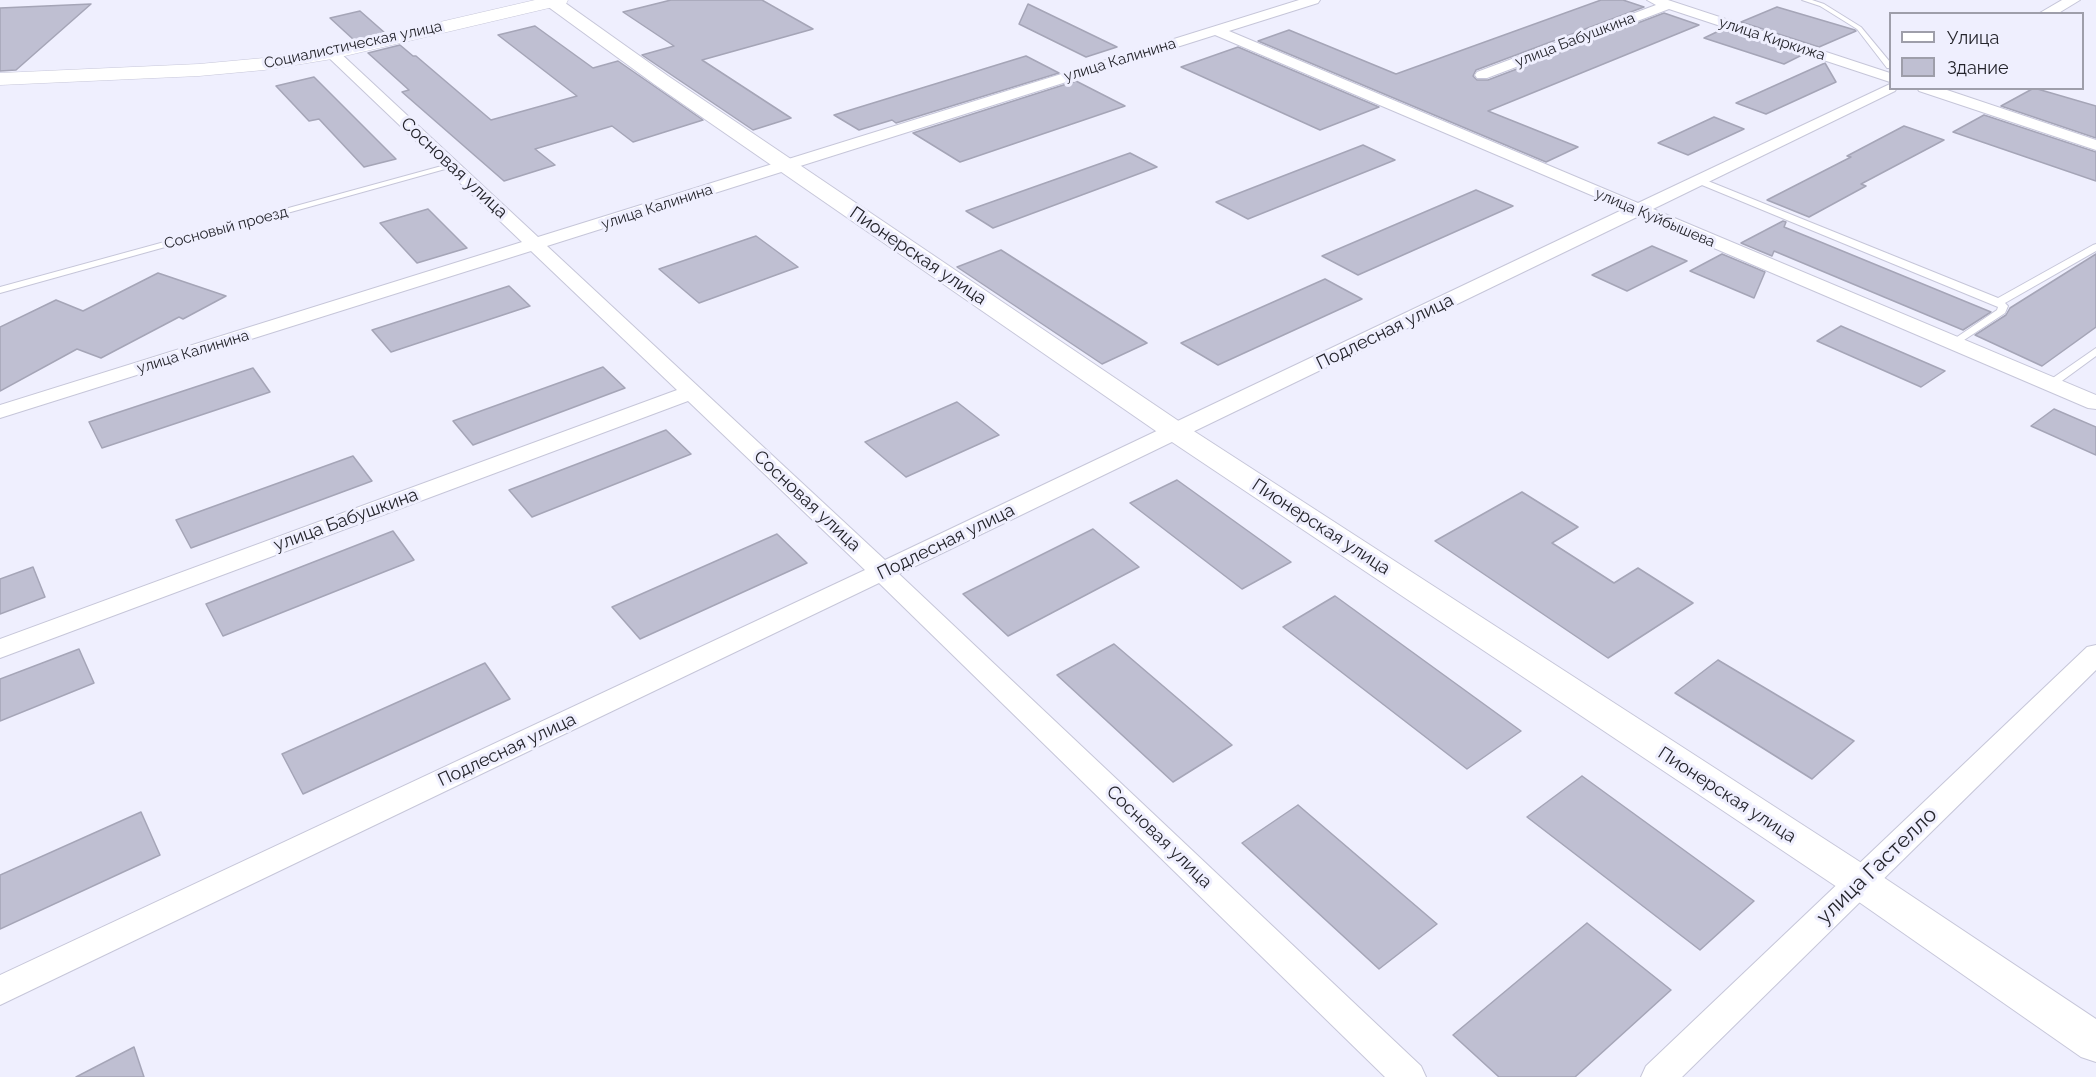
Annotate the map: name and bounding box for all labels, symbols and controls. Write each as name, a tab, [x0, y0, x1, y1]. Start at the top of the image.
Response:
street label: улица Бабушкина	[1513, 9, 1637, 71]
legend	[1889, 12, 2084, 90]
street label: улица Киркижа	[1717, 13, 1827, 65]
street label: Социалистическая улица	[262, 17, 444, 73]
text: Улица	[1947, 27, 1999, 48]
street label: улица Калинина	[1062, 34, 1178, 86]
text: Здание	[1947, 57, 2009, 78]
street label: Сосновая улица	[396, 113, 512, 223]
street label: улица Калинина	[599, 181, 715, 233]
street label: улица Куйбышева	[1592, 185, 1718, 251]
street label: Пионерская улица	[846, 202, 990, 310]
street label: Сосновый проезд	[162, 203, 290, 253]
street label: Подлесная улица	[1313, 289, 1457, 375]
street label: улица Калинина	[135, 326, 251, 378]
street label: Сосновая улица	[749, 446, 865, 556]
street label: Пионерская улица	[1248, 474, 1394, 580]
street label: улица Бабушкина	[271, 484, 421, 556]
street label: Подлесная улица	[874, 499, 1018, 585]
street label: Подлесная улица	[435, 709, 579, 791]
street label: Пионерская улица	[1654, 742, 1800, 848]
street label: Сосновая улица	[1102, 781, 1216, 893]
street label: улица Гастелло	[1812, 802, 1942, 930]

